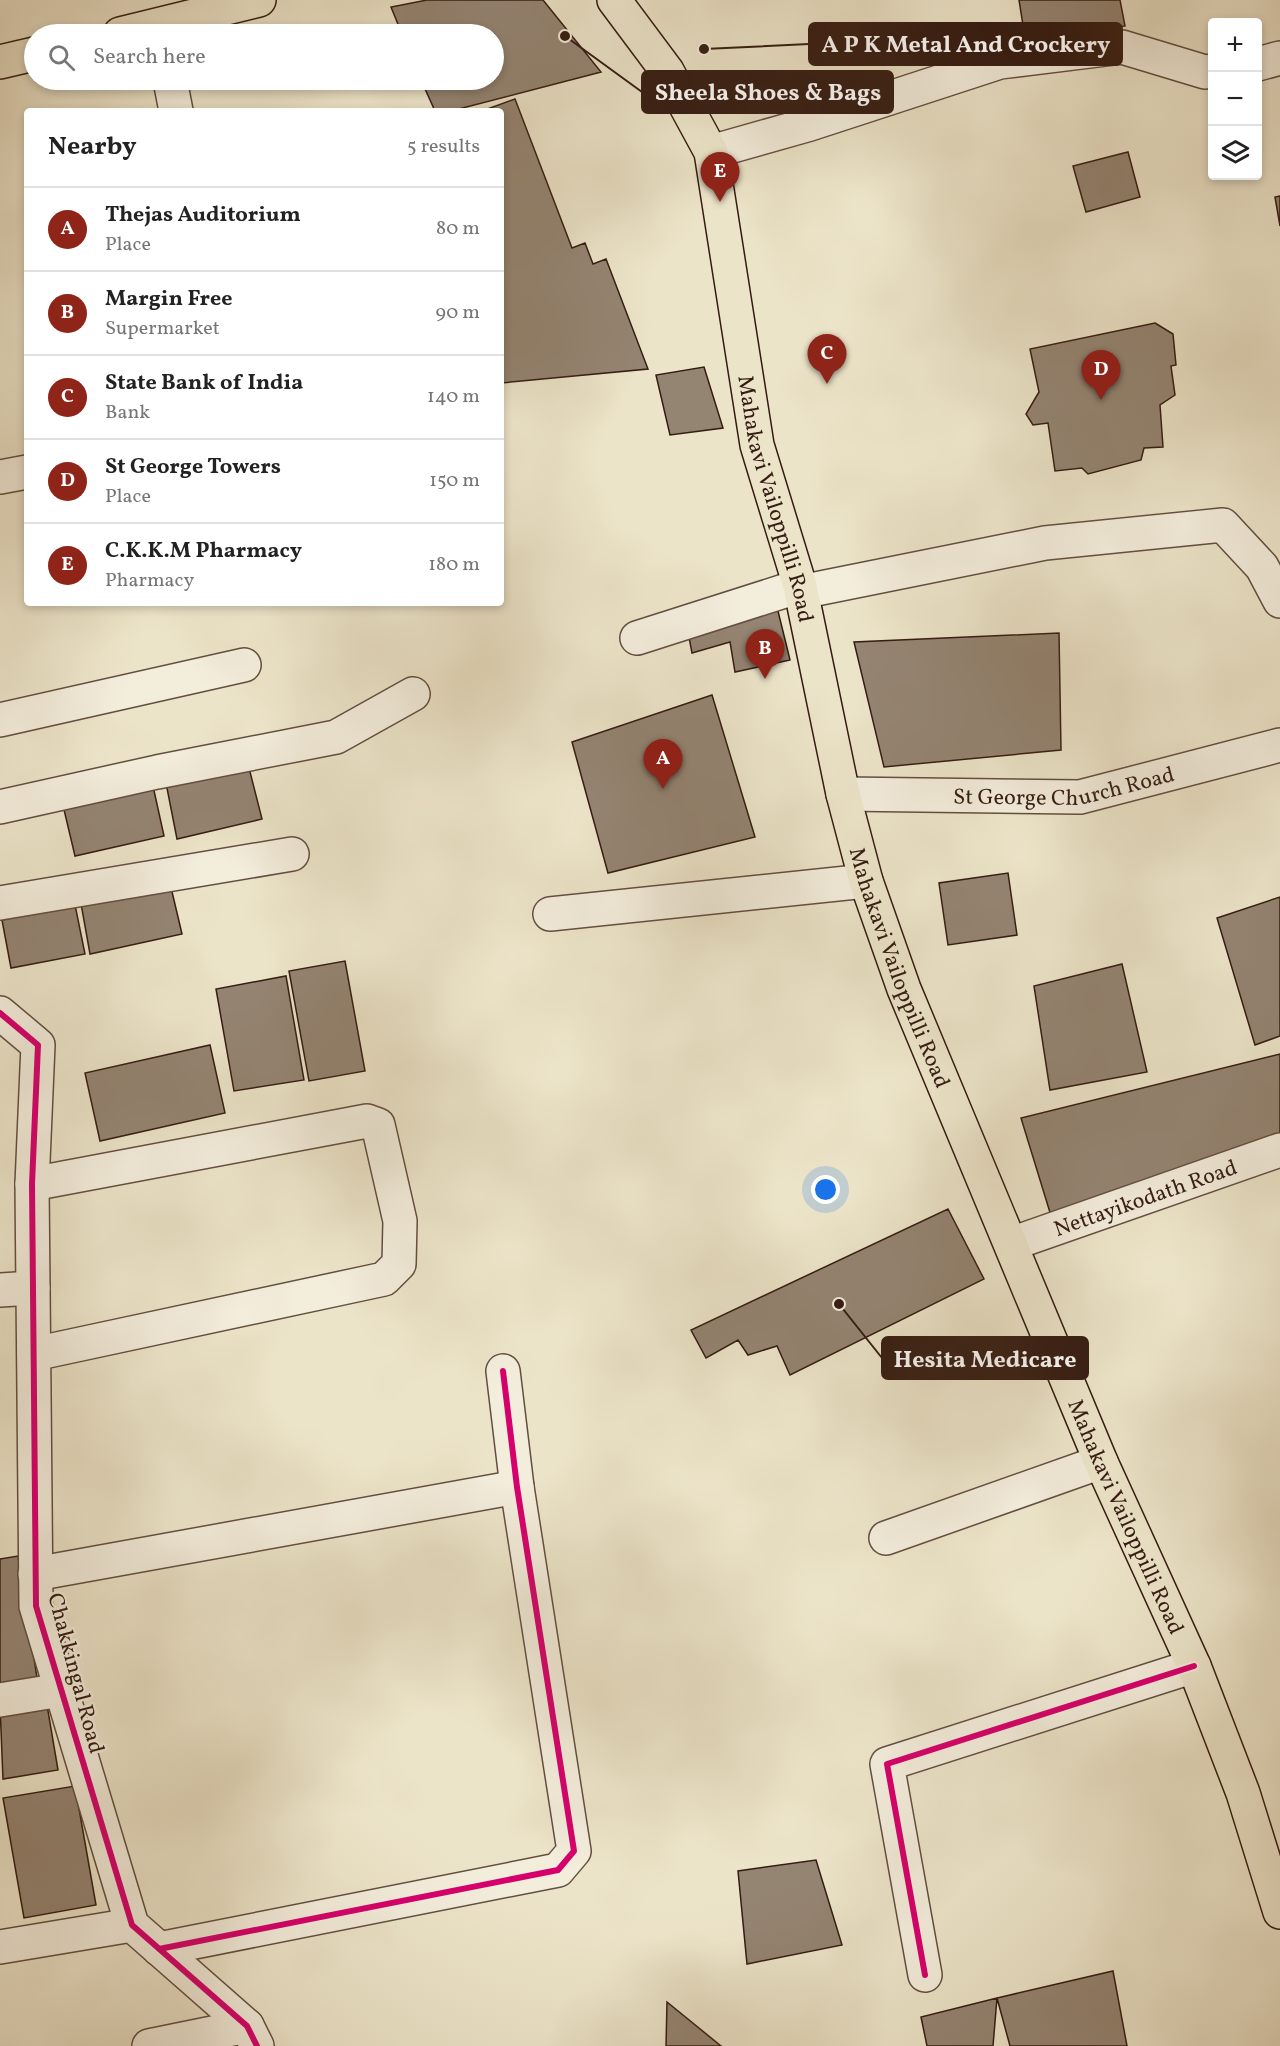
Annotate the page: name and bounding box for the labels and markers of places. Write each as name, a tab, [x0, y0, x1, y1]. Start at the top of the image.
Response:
callout: A P K Metal And Crockery	[809, 23, 1122, 65]
callout: Sheela Shoes & Bags	[642, 71, 893, 113]
pin: E	[700, 152, 740, 202]
pin: C	[808, 334, 846, 384]
pin: D	[1082, 350, 1120, 400]
pin: B	[746, 630, 784, 679]
pin: A	[644, 740, 682, 789]
callout: Hesita Medicare	[882, 1337, 1088, 1379]

